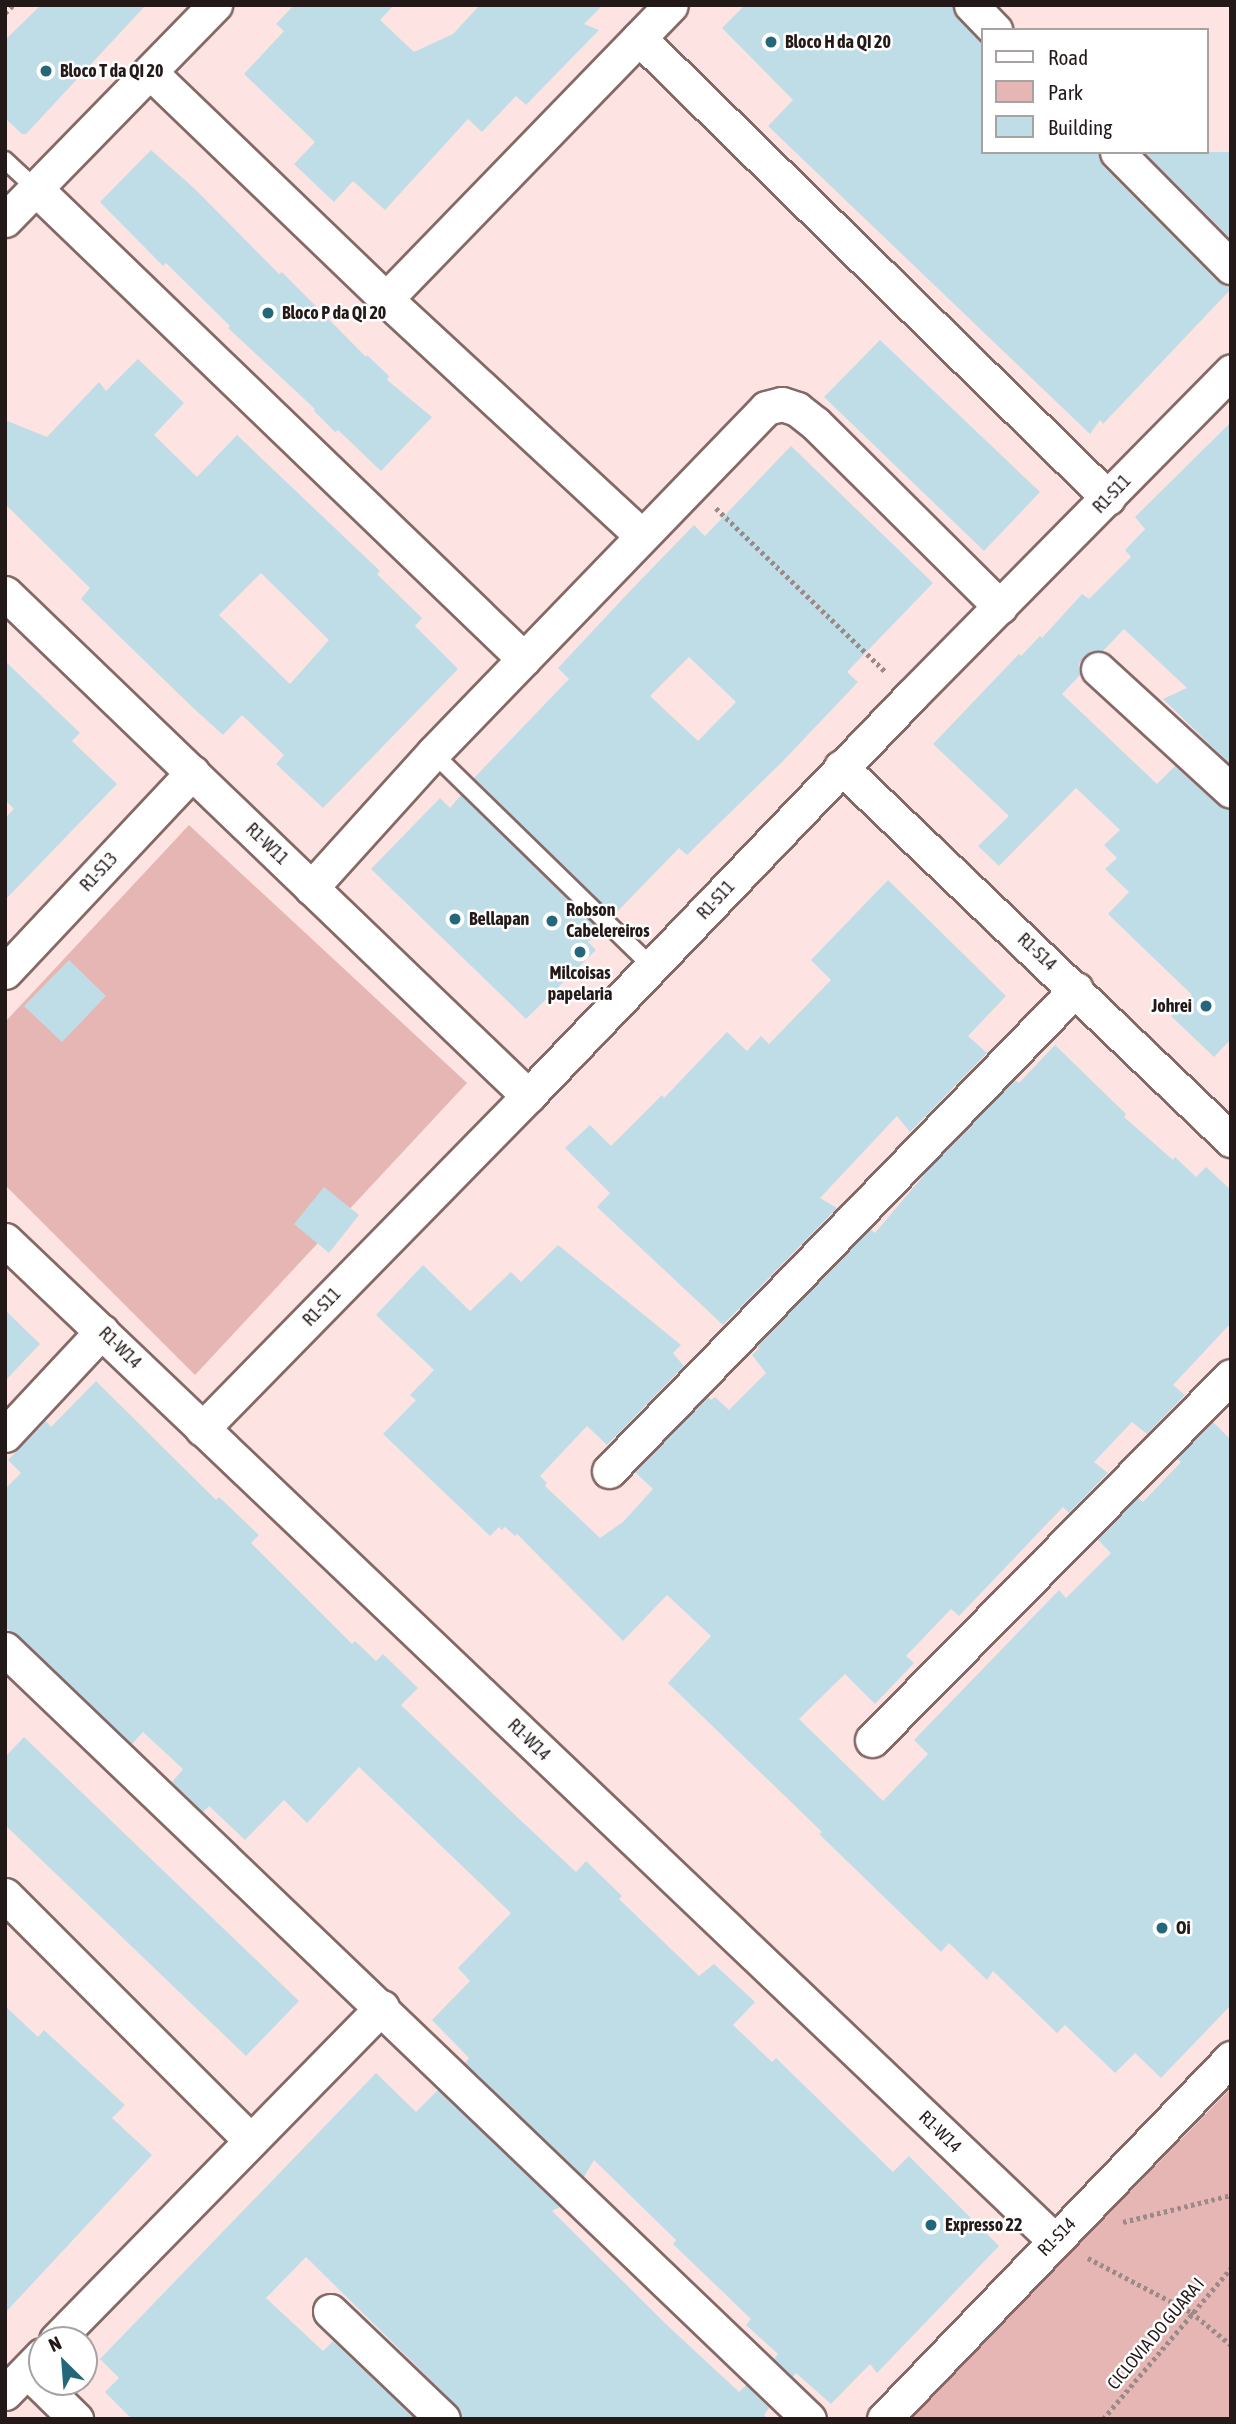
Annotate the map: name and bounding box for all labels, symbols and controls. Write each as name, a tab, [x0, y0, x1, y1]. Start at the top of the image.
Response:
legend	[981, 28, 1208, 154]
place label: Bloco H da QI 20	[785, 31, 891, 53]
marker: Bloco H da QI 20	[763, 34, 779, 50]
text: Road	[1048, 45, 1088, 69]
place label: Bloco T da QI 20	[60, 60, 163, 82]
marker: Bloco T da QI 20	[38, 63, 54, 79]
text: Park	[1048, 80, 1083, 104]
text: Building	[1048, 115, 1112, 139]
place label: Bloco P da QI 20	[282, 302, 386, 324]
marker: Bloco P da QI 20	[260, 305, 276, 321]
street label: R1-S11	[1088, 470, 1136, 518]
street label: R1-W11	[241, 819, 293, 869]
street label: R1-S13	[76, 848, 122, 896]
street label: R1-S11	[693, 876, 739, 924]
place label: Robson Cabelereiros	[566, 900, 650, 942]
place label: Bellapan	[469, 908, 529, 930]
marker: Bellapan	[447, 911, 463, 927]
marker: Robson Cabelereiros	[544, 913, 560, 929]
street label: R1-S14	[1013, 929, 1061, 975]
marker: Milcoisas papelaria	[572, 944, 588, 960]
place label: Milcoisas papelaria	[548, 963, 612, 1006]
place label: Johrei	[1151, 995, 1192, 1017]
marker: Johrei	[1198, 998, 1214, 1014]
street label: R1-S11	[298, 1283, 346, 1331]
street label: R1-W14	[94, 1323, 146, 1373]
street label: R1-W14	[503, 1715, 555, 1765]
place label: Oi	[1176, 1917, 1191, 1939]
marker: Oi	[1154, 1920, 1170, 1936]
street label: R1-W14	[914, 2107, 966, 2157]
street label: R1-S14	[1033, 2213, 1081, 2261]
place label: Expresso 22	[945, 2214, 1023, 2236]
marker: Expresso 22	[923, 2217, 939, 2233]
street label: CICLOVIA DO GUARA I	[1103, 2274, 1209, 2394]
north arrow	[28, 2326, 98, 2396]
text: N	[45, 2331, 65, 2356]

